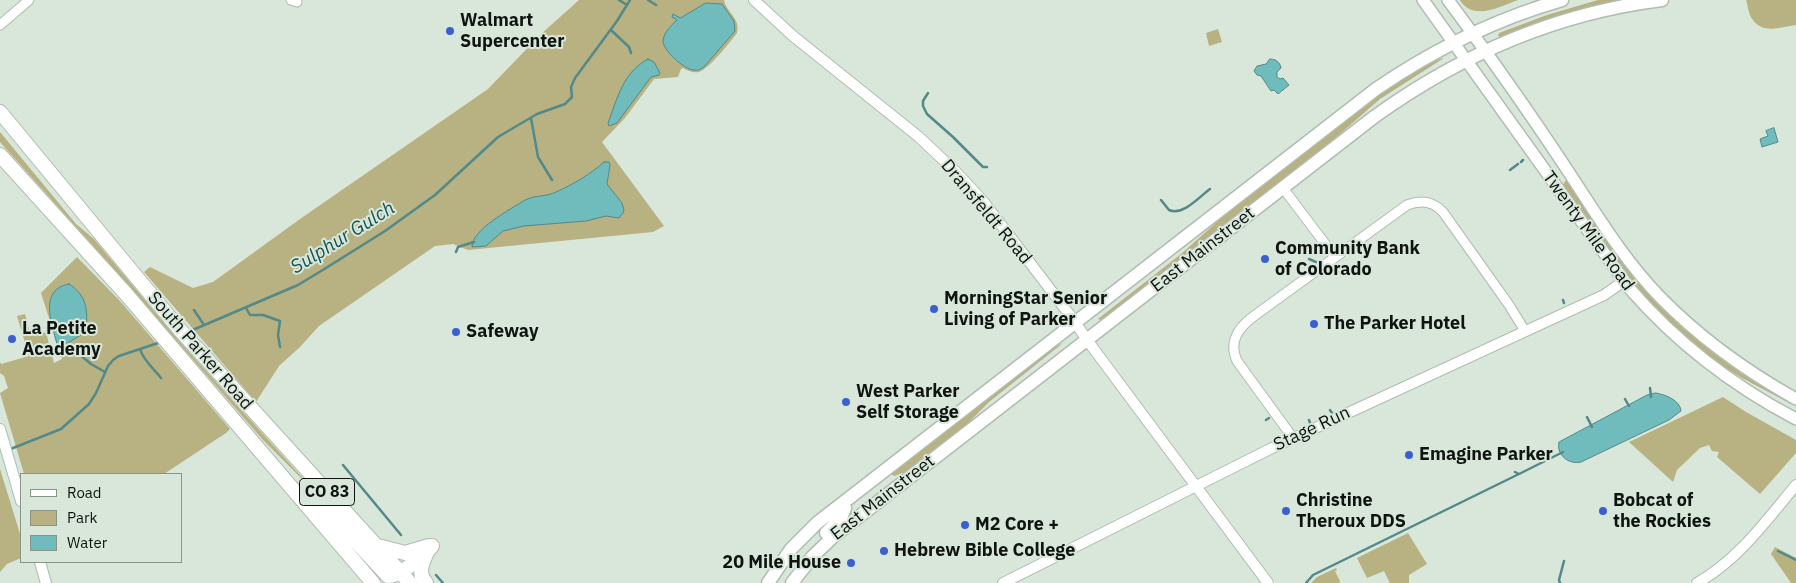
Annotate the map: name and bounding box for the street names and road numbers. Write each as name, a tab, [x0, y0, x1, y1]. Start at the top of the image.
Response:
street label: Dransfeldt Road	[936, 155, 1036, 269]
street label: Twenty Mile Road	[1537, 167, 1639, 295]
street label: East Mainstreet	[1147, 203, 1259, 297]
street label: South Parker Road	[143, 287, 257, 415]
street label: Stage Run	[1270, 402, 1354, 456]
street label: East Mainstreet	[827, 451, 939, 545]
road number: CO 83	[300, 478, 354, 506]

